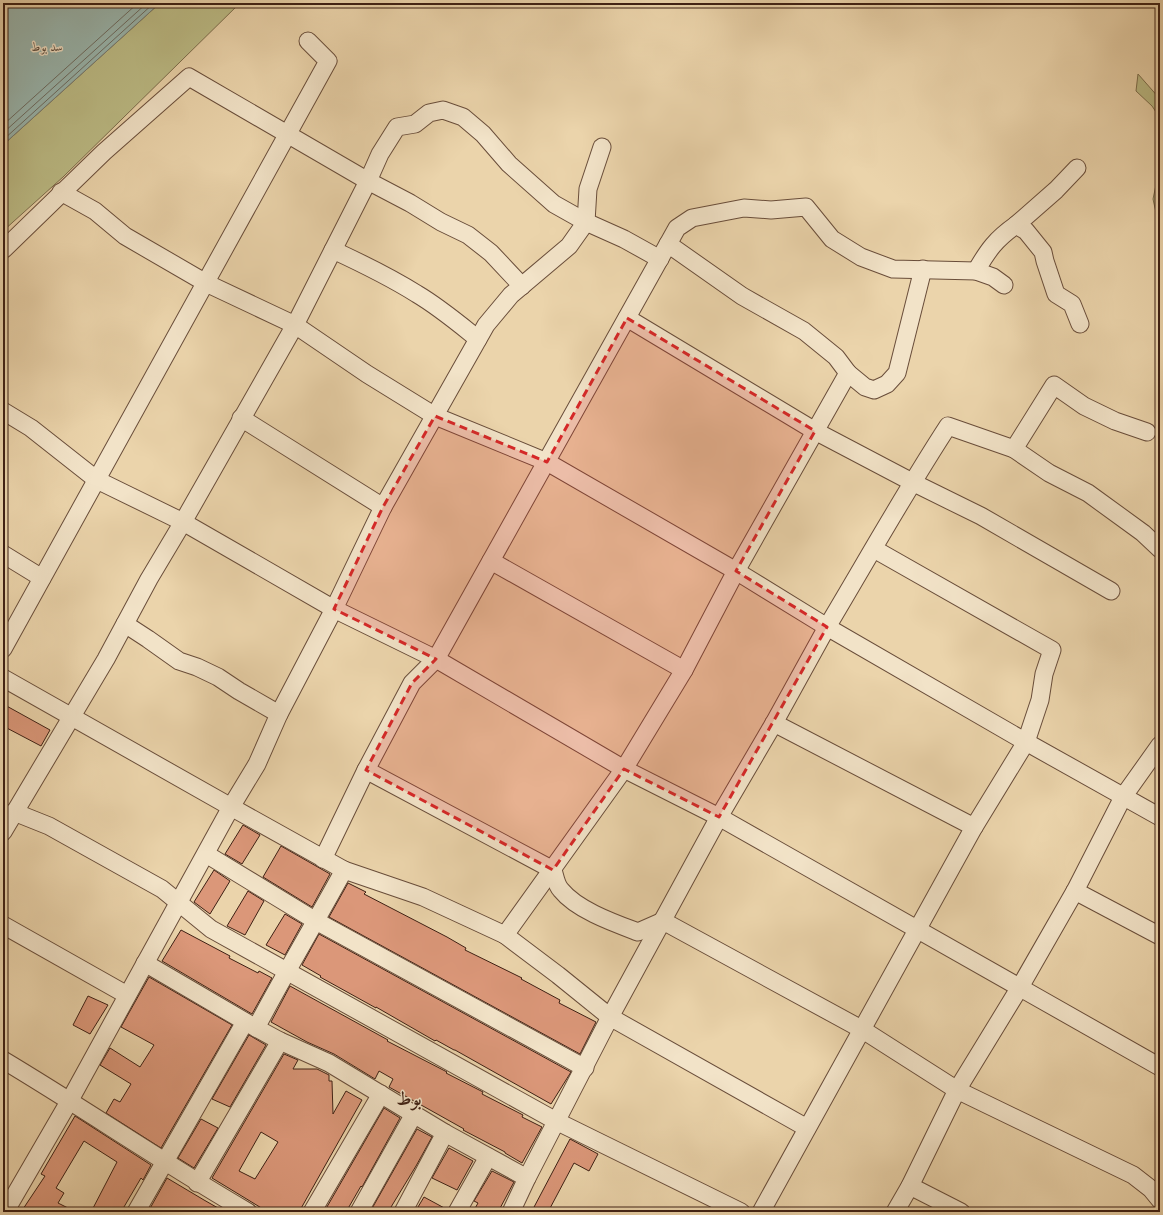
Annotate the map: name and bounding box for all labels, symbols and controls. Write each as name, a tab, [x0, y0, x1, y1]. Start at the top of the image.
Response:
water label: سد بوط	[31, 39, 63, 55]
district label: بوط	[396, 1087, 422, 1111]

